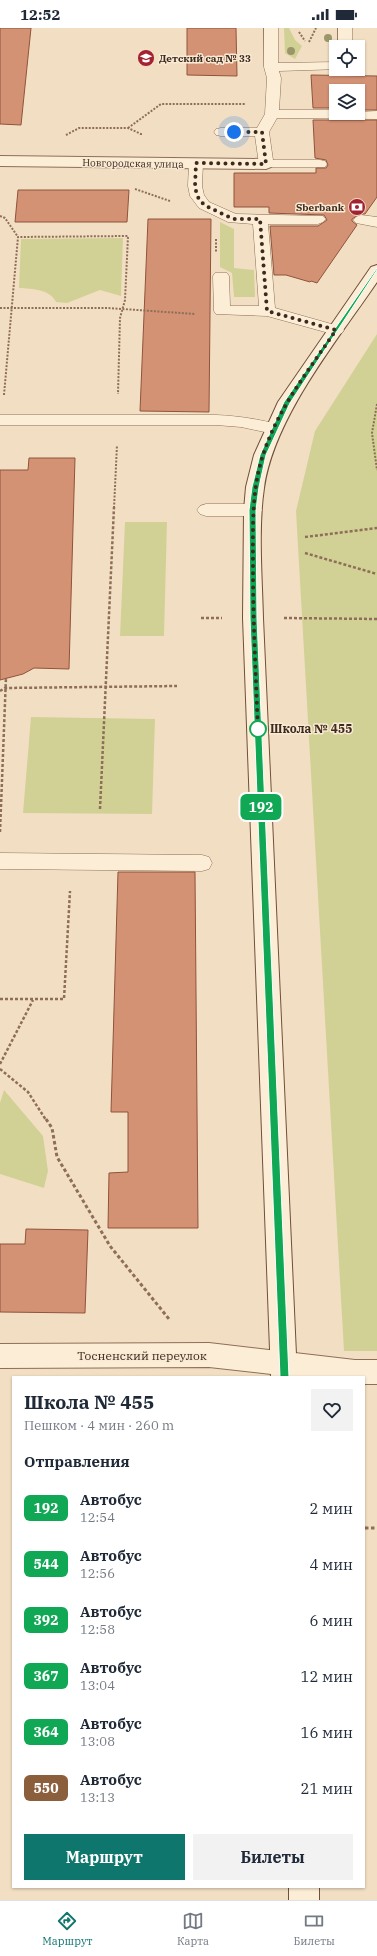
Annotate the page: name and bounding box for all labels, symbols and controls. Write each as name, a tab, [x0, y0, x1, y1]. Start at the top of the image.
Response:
text: 12:52	[20, 5, 61, 24]
map controls	[329, 40, 365, 120]
button: locate	[329, 40, 365, 76]
school or university icon: Детский сад № 33	[136, 48, 156, 68]
place label: Детский сад № 33	[159, 52, 251, 65]
button: layers	[329, 84, 365, 120]
your location	[224, 122, 244, 142]
street label: Новгородская улица	[82, 156, 184, 171]
bank icon: Sberbank	[347, 197, 367, 217]
place label: Sberbank	[296, 201, 345, 214]
marker: Школа № 455	[249, 720, 267, 738]
place label: Школа № 455	[270, 721, 352, 736]
line badge: 192	[238, 794, 284, 820]
text: 192	[248, 798, 274, 816]
street label: Тосненский переулок	[77, 1348, 207, 1363]
button: heart	[311, 1389, 353, 1431]
text: Школа № 455	[24, 1390, 154, 1414]
text: Пешком · 4 мин · 260 m	[24, 1417, 174, 1434]
text: Отправления	[24, 1452, 130, 1471]
text: Автобус	[80, 1490, 142, 1509]
text: 192	[33, 1499, 59, 1517]
text: 2 мин	[309, 1499, 353, 1518]
text: 12:54	[80, 1509, 115, 1526]
text: Автобус	[80, 1546, 142, 1565]
text: 544	[33, 1555, 59, 1573]
text: 4 мин	[309, 1555, 353, 1574]
text: 12:56	[80, 1565, 115, 1582]
text: Автобус	[80, 1602, 142, 1621]
text: 392	[33, 1611, 59, 1629]
text: 6 мин	[309, 1611, 353, 1630]
text: 12:58	[80, 1621, 115, 1638]
text: Автобус	[80, 1658, 142, 1677]
text: 367	[33, 1667, 59, 1685]
text: 12 мин	[300, 1667, 353, 1686]
text: 13:04	[80, 1677, 115, 1694]
text: Автобус	[80, 1714, 142, 1733]
text: 364	[33, 1723, 59, 1741]
text: 16 мин	[300, 1723, 353, 1742]
text: 13:08	[80, 1733, 115, 1750]
text: Автобус	[80, 1770, 142, 1789]
text: 550	[33, 1779, 59, 1797]
text: 21 мин	[300, 1779, 353, 1798]
text: 13:13	[80, 1789, 115, 1806]
button: Маршрут	[24, 1834, 185, 1880]
button: Билеты	[193, 1834, 353, 1880]
tab: Маршрут	[42, 1910, 93, 1948]
tab: Карта	[177, 1910, 209, 1948]
tab: Билеты	[294, 1910, 335, 1948]

